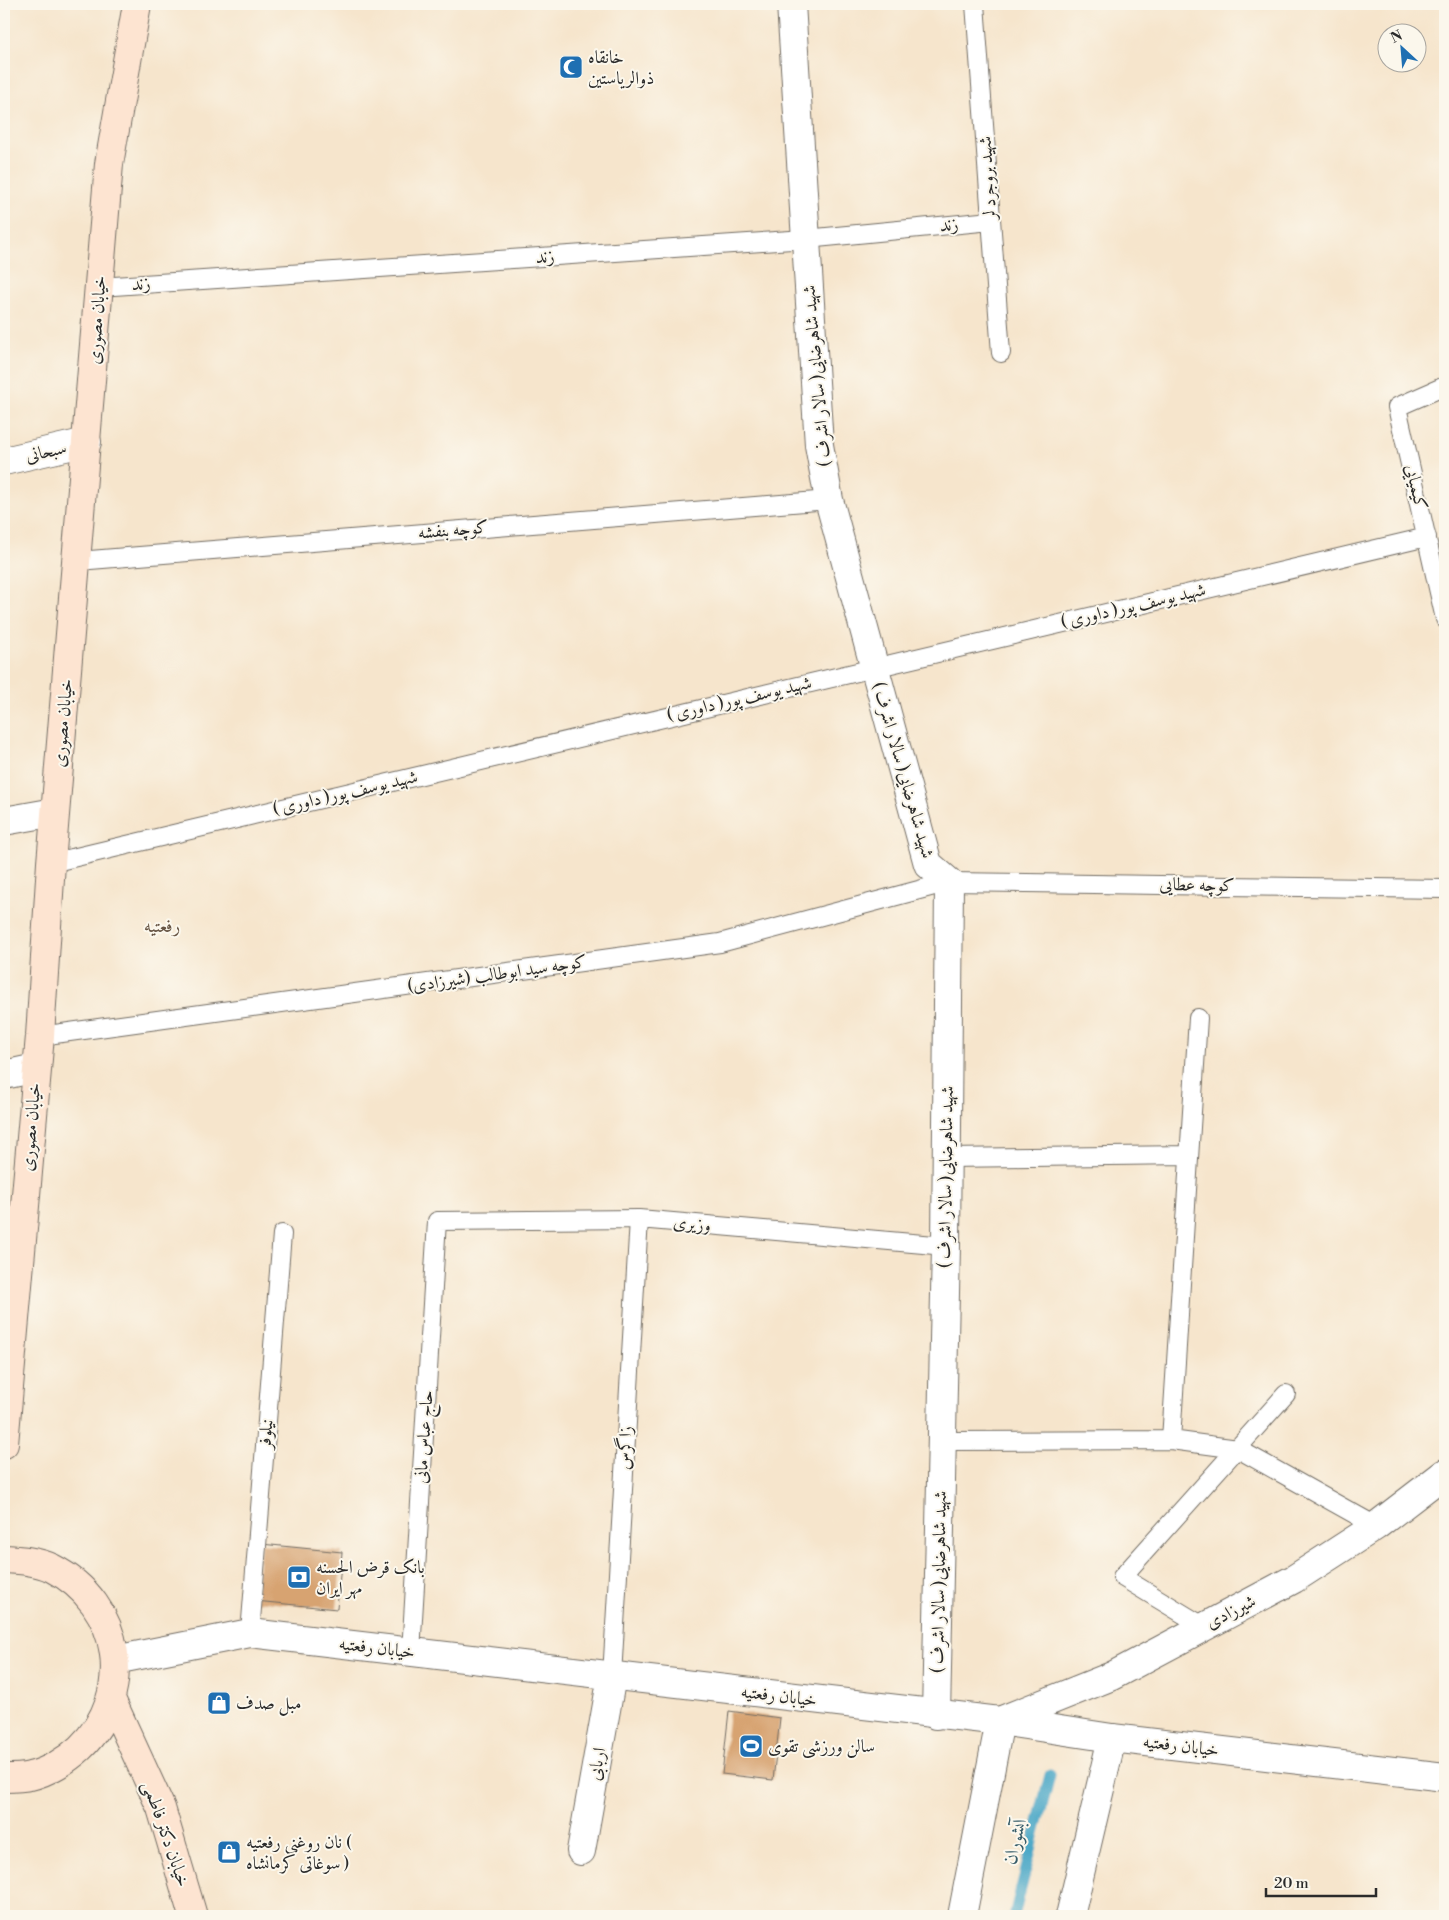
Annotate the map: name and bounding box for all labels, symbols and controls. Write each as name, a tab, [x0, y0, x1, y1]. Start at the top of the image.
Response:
north arrow	[1376, 22, 1426, 72]
text: N	[1388, 27, 1406, 48]
place label: خانقاه ذوالریاستین	[588, 46, 654, 90]
mosque icon: خانقاه ذوالریاستین	[558, 54, 584, 80]
street label: شهید بروجرد لر	[974, 136, 1003, 222]
street label: زند	[938, 213, 960, 237]
street label: زند	[535, 245, 555, 269]
street label: زند	[131, 272, 151, 296]
street label: خیابان مصوری	[82, 275, 112, 365]
street label: شهید شاهرضایی( سالار اشرف )	[798, 284, 836, 468]
street label: سبحانی	[23, 436, 69, 468]
street label: کیمیایی	[1400, 462, 1432, 512]
street label: کوچه بنفشه	[417, 515, 489, 546]
street label: شهید یوسف پور( داوری )	[1058, 578, 1208, 635]
street label: شهید یوسف پور( داوری )	[664, 671, 814, 728]
street label: خیابان مصوری	[48, 678, 78, 768]
street label: شهید شاهرضایی( سالار اشرف )	[867, 679, 939, 861]
street label: شهید یوسف پور( داوری )	[270, 765, 420, 822]
street label: کوچه عطایی	[1159, 873, 1235, 898]
district label: رفعتیه	[144, 914, 180, 938]
street label: کوچه سید ابوطالب (شیرزادی)	[406, 950, 588, 999]
street label: خیابان مصوری	[16, 1082, 46, 1172]
street label: شهید شاهرضایی( سالار اشرف )	[933, 1085, 959, 1269]
street label: وزیری	[672, 1211, 712, 1237]
street label: حاج عباس مانی	[409, 1389, 443, 1485]
street label: نیلوفر	[253, 1418, 279, 1452]
street label: زاگرس	[611, 1425, 638, 1471]
street label: شهید شاهرضایی( سالار اشرف )	[926, 1490, 952, 1674]
place label: بانک قرض الحسنه مهر ایران	[316, 1556, 425, 1600]
bank icon: بانک قرض الحسنه مهر ایران	[286, 1564, 312, 1590]
street label: شیرزادی	[1202, 1590, 1260, 1634]
street label: خیابان رفعتیه	[338, 1632, 416, 1664]
street label: خیابان رفعتیه	[740, 1680, 818, 1712]
shop icon: مبل صدف	[206, 1690, 232, 1716]
place label: مبل صدف	[236, 1692, 301, 1716]
street label: خیابان رفعتیه	[1142, 1730, 1220, 1762]
sports icon: سالن ورزشی تقوی	[738, 1733, 764, 1759]
place label: سالن ورزشی تقوی	[768, 1735, 875, 1759]
street label: اربابی	[583, 1745, 612, 1783]
street label: خیابان دکتر فاطمی	[137, 1778, 195, 1890]
water label: آبشوران	[998, 1815, 1032, 1867]
place label: نان روغنی رفعتیه ( سوغاتی کرمانشاه )	[246, 1831, 352, 1875]
shop icon: نان روغنی رفعتیه ( سوغاتی کرمانشاه )	[216, 1839, 242, 1865]
scale bar	[1266, 1865, 1376, 1897]
text: 20 m	[1274, 1874, 1309, 1893]

